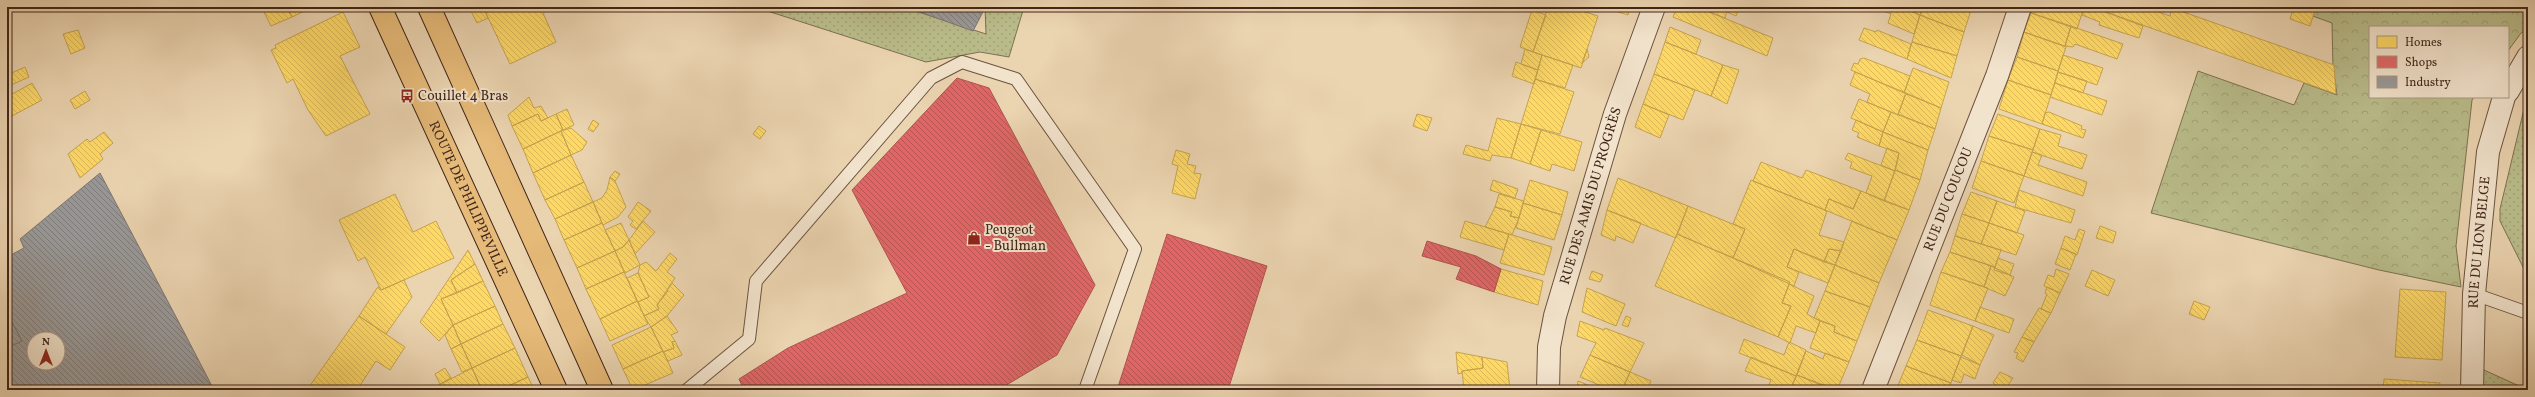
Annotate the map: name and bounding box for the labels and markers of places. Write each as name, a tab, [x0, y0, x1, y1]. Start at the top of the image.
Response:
place label: Couillet 4 Bras	[418, 87, 508, 106]
bus stop icon: Couillet 4 Bras	[399, 88, 415, 104]
place label: Peugeot - Bullman	[985, 221, 1046, 256]
shop icon: Peugeot - Bullman	[966, 230, 982, 246]

